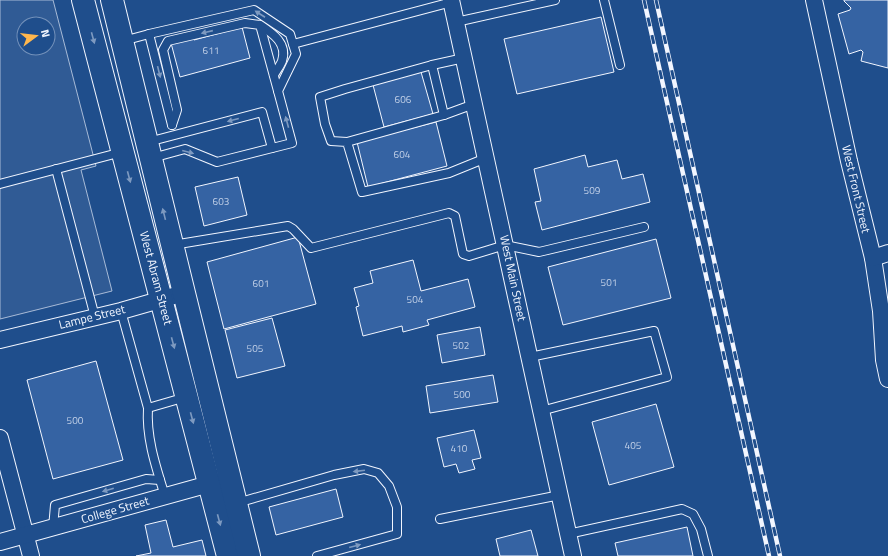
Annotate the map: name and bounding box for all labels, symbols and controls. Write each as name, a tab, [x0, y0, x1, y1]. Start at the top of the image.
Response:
one-way arrow	[254, 11, 266, 18]
north arrow	[16, 16, 56, 56]
text: N	[37, 28, 54, 39]
one-way arrow	[200, 29, 212, 35]
one-way arrow	[90, 31, 96, 44]
house number: 611	[203, 43, 219, 58]
one-way arrow	[156, 66, 162, 78]
house number: 606	[395, 92, 412, 107]
one-way arrow	[284, 116, 290, 128]
one-way arrow	[227, 117, 239, 123]
street label: West Front Street	[837, 143, 876, 235]
house number: 604	[394, 147, 411, 162]
one-way arrow	[182, 149, 195, 155]
one-way arrow	[126, 171, 132, 183]
house number: 509	[584, 183, 601, 198]
house number: 603	[213, 194, 229, 209]
one-way arrow	[161, 208, 167, 220]
street label: West Abram Street	[135, 229, 178, 328]
street label: West Main Street	[495, 233, 532, 323]
house number: 501	[601, 275, 617, 290]
house number: 601	[253, 276, 269, 291]
house number: 504	[407, 292, 424, 307]
street label: Lampe Street	[57, 299, 128, 334]
one-way arrow	[170, 337, 176, 350]
house number: 502	[453, 338, 469, 353]
house number: 505	[247, 341, 264, 356]
house number: 500	[454, 387, 471, 402]
one-way arrow	[189, 412, 195, 424]
house number: 500	[67, 413, 84, 428]
house number: 405	[625, 438, 642, 453]
house number: 410	[451, 441, 468, 456]
one-way arrow	[353, 468, 365, 474]
one-way arrow	[102, 487, 114, 493]
street label: College Street	[79, 491, 152, 528]
one-way arrow	[216, 514, 222, 526]
one-way arrow	[348, 542, 361, 548]

